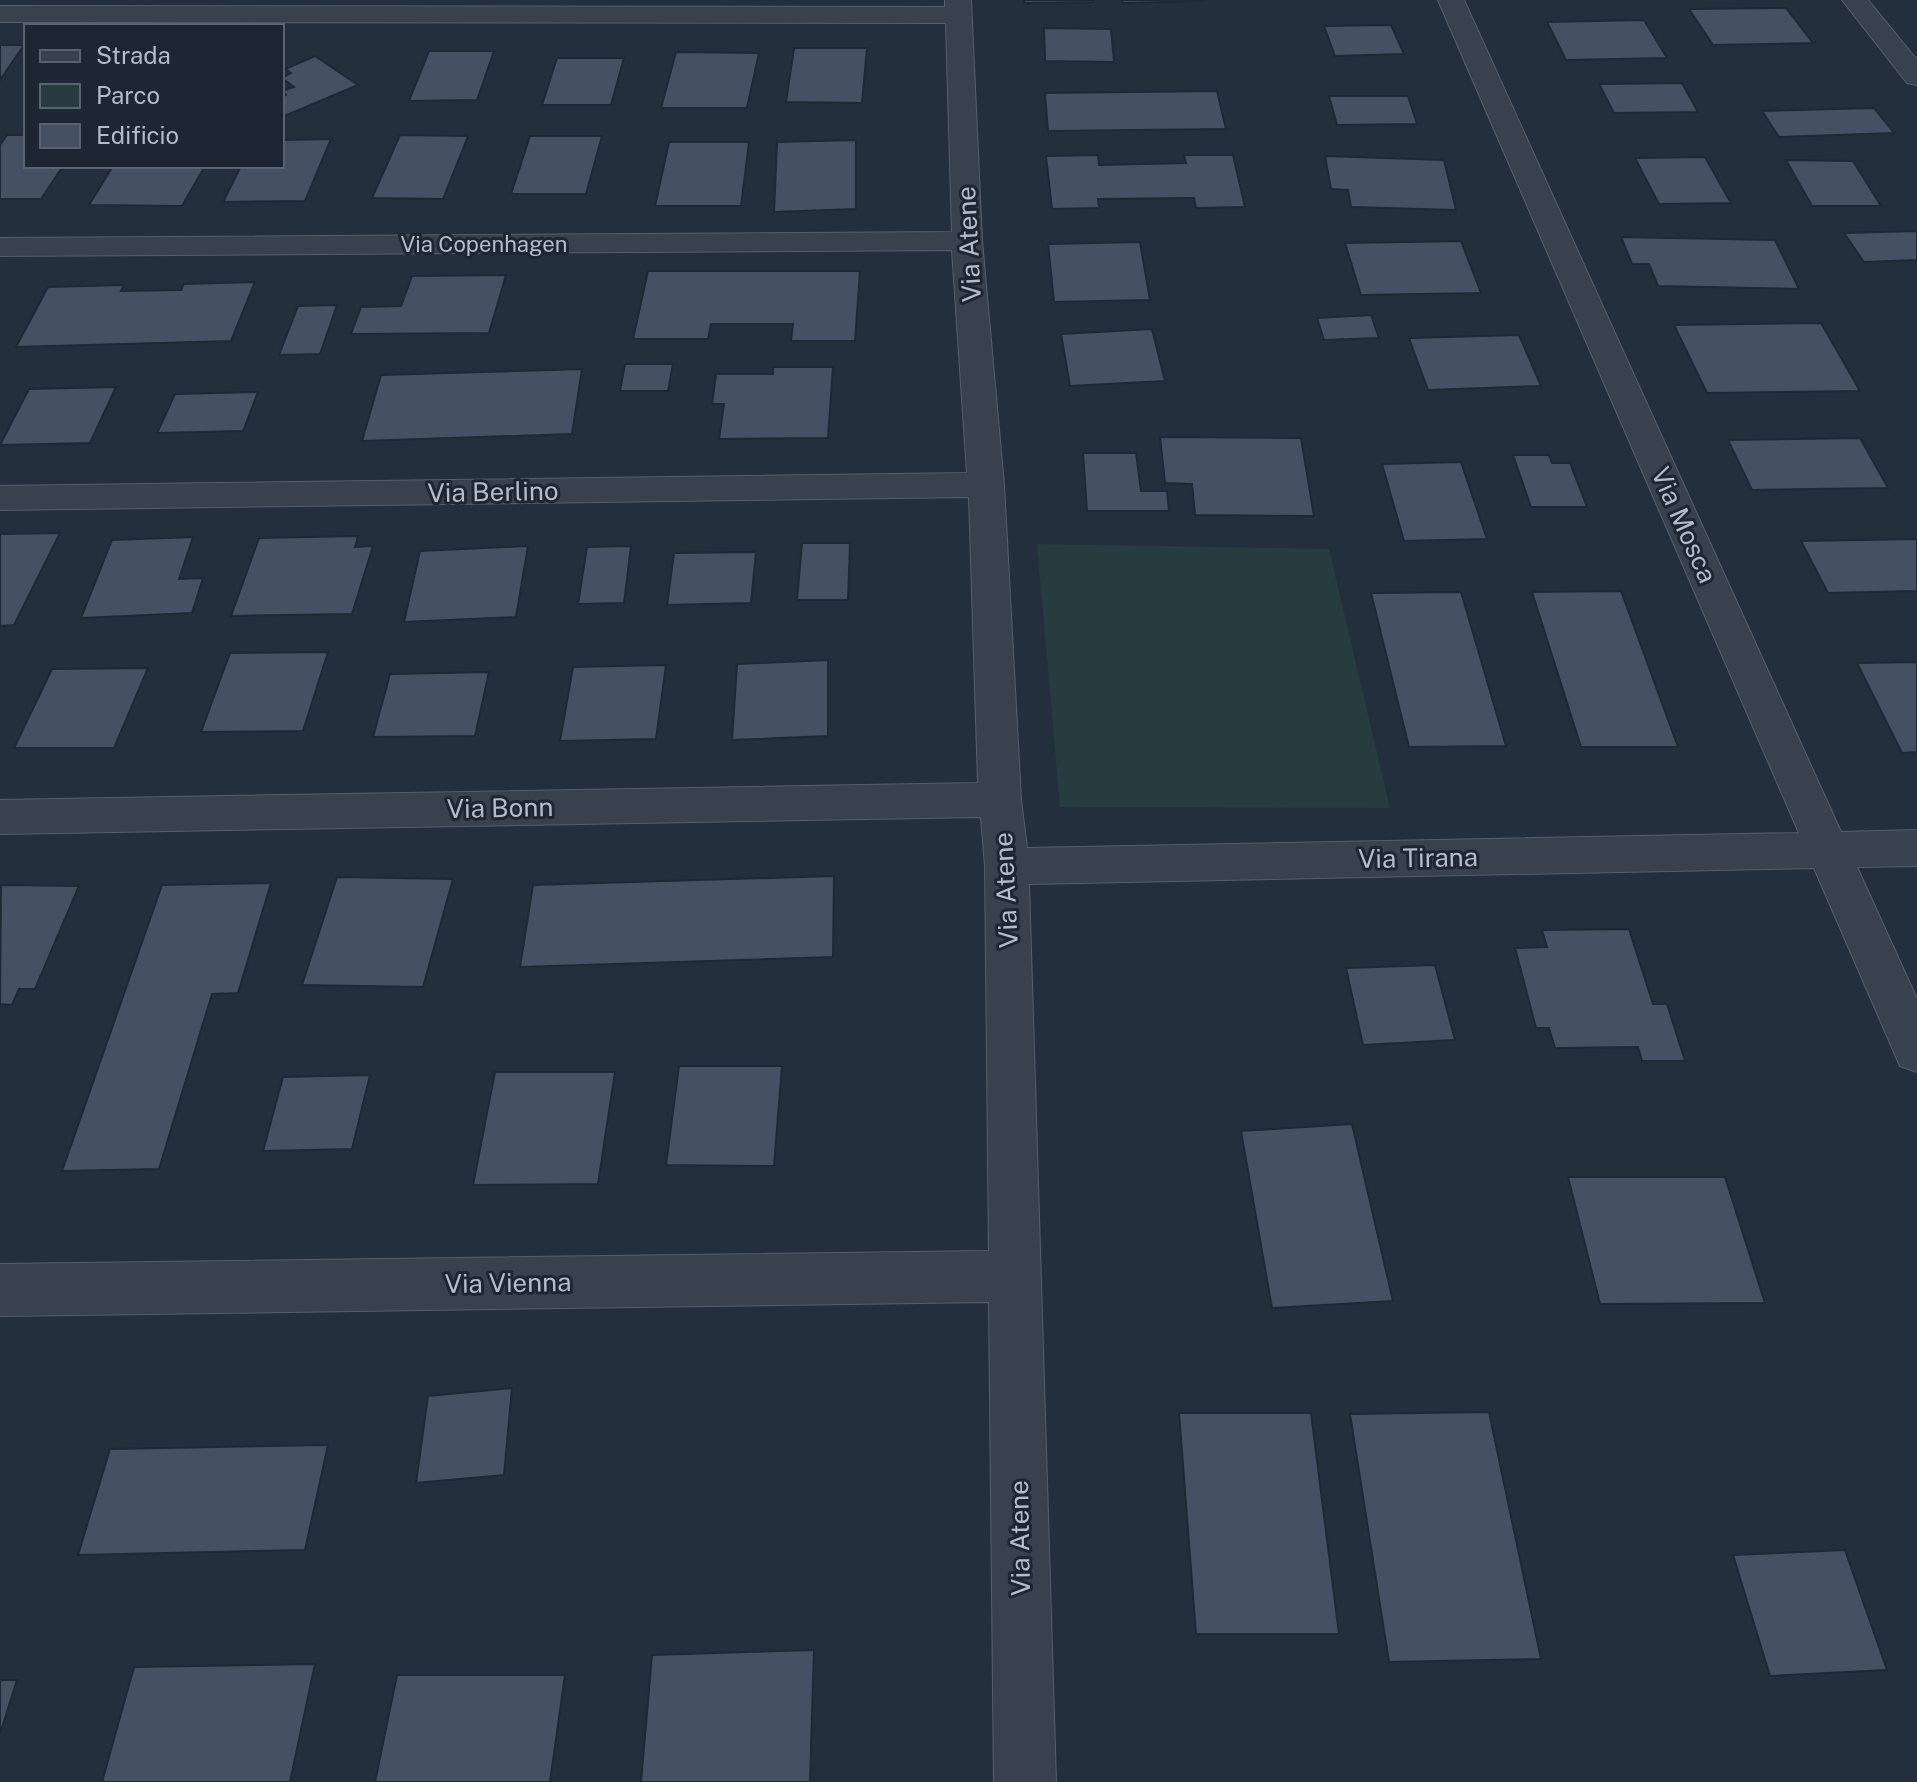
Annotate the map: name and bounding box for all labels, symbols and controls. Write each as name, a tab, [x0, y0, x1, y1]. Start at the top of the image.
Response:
legend	[24, 24, 284, 168]
text: Strada	[96, 41, 171, 69]
text: Parco	[96, 81, 160, 109]
text: Edificio	[96, 121, 179, 149]
street label: Via Atene	[950, 185, 987, 303]
street label: Via Copenhagen	[401, 231, 567, 257]
street label: Via Mosca	[1645, 462, 1724, 588]
street label: Via Berlino	[427, 475, 559, 508]
street label: Via Bonn	[446, 791, 554, 824]
street label: Via Atene	[987, 831, 1024, 949]
street label: Via Tirana	[1358, 841, 1478, 874]
street label: Via Vienna	[444, 1266, 572, 1299]
street label: Via Atene	[1003, 1480, 1036, 1596]

